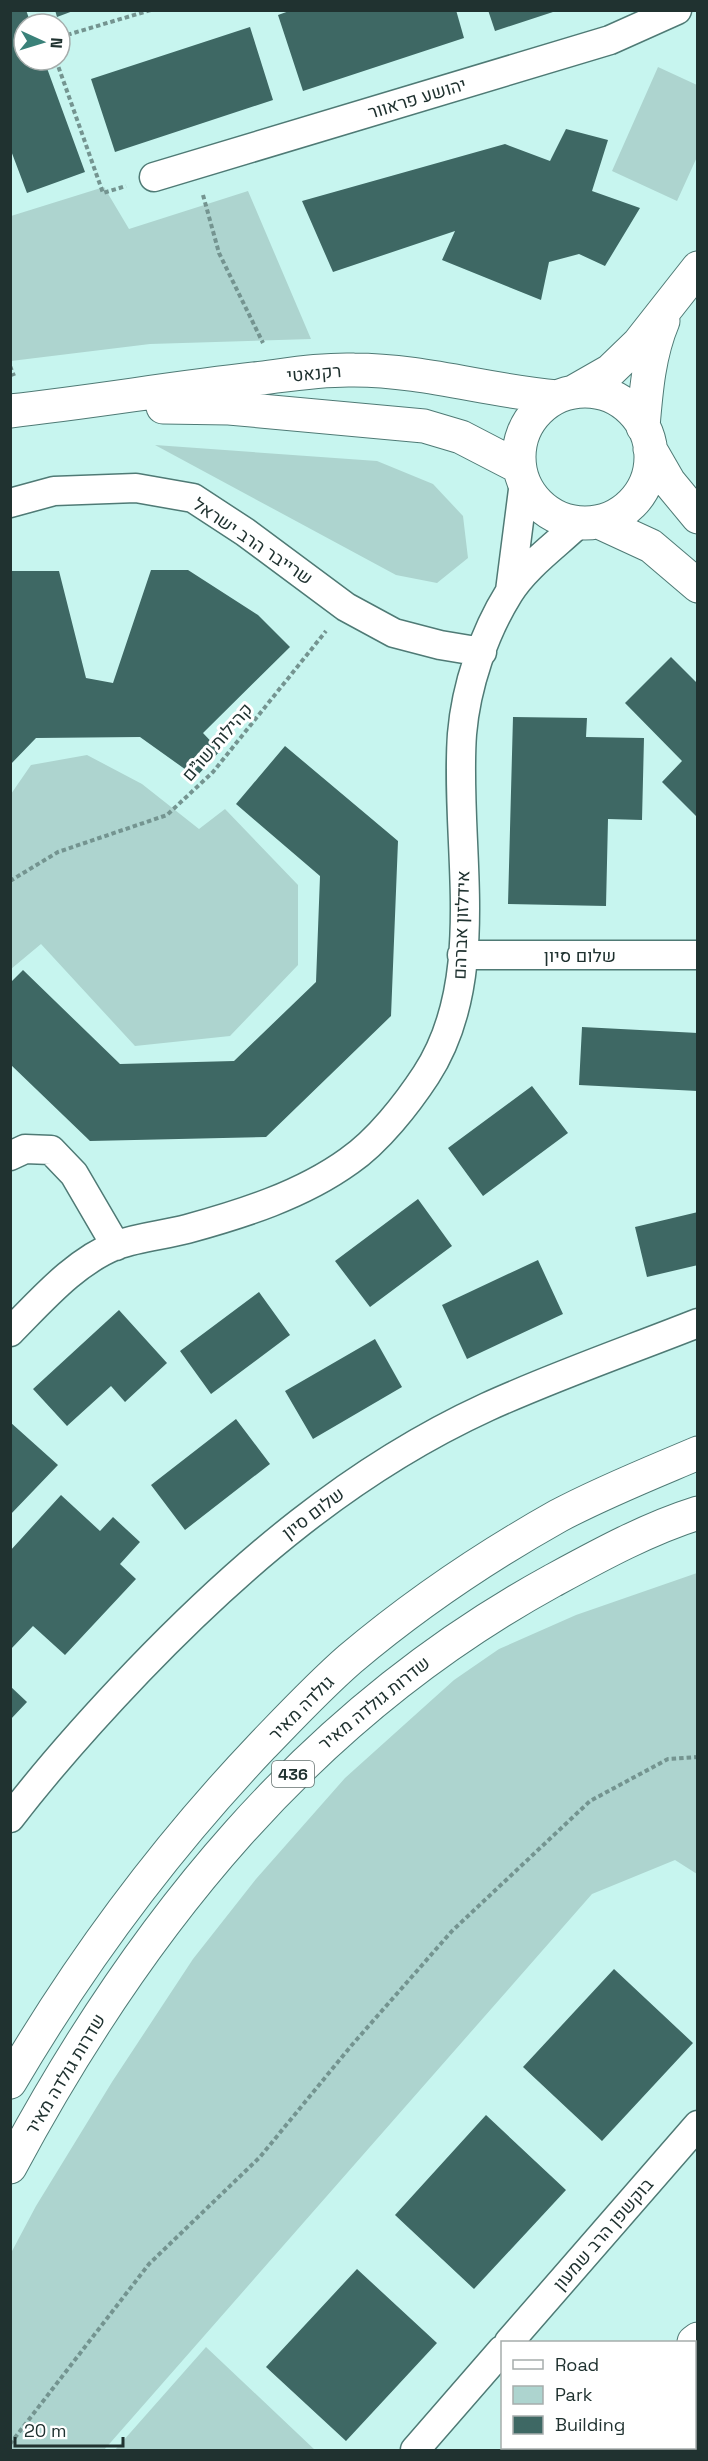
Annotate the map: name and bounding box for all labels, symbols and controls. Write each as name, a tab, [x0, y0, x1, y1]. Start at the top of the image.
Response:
north arrow	[12, 12, 72, 72]
text: N	[46, 37, 67, 49]
street label: יהושע פראוור	[365, 72, 469, 124]
street label: רקנאטי	[286, 359, 342, 387]
street label: שרייבר הרב ישראל	[189, 492, 317, 590]
street label: קהילות שו"ם	[177, 698, 257, 786]
street label: אידלזון אברהם	[448, 870, 474, 980]
street label: שלום סיון	[544, 944, 616, 967]
street label: שלום סיון	[277, 1482, 349, 1544]
street label: שדרות גולדה מאיר	[314, 1651, 434, 1755]
street label: גולדה מאיר	[263, 1670, 339, 1746]
road number: 436	[272, 1761, 314, 1787]
street label: שדרות גולדה מאיר	[20, 2009, 110, 2139]
street label: בוקשפן הרב שמעון	[548, 2173, 658, 2295]
legend	[501, 2341, 696, 2449]
text: Road	[555, 2353, 599, 2376]
text: Park	[555, 2383, 593, 2406]
scale bar	[15, 2410, 123, 2448]
text: Building	[555, 2413, 625, 2436]
text: 20 m	[24, 2419, 67, 2442]

